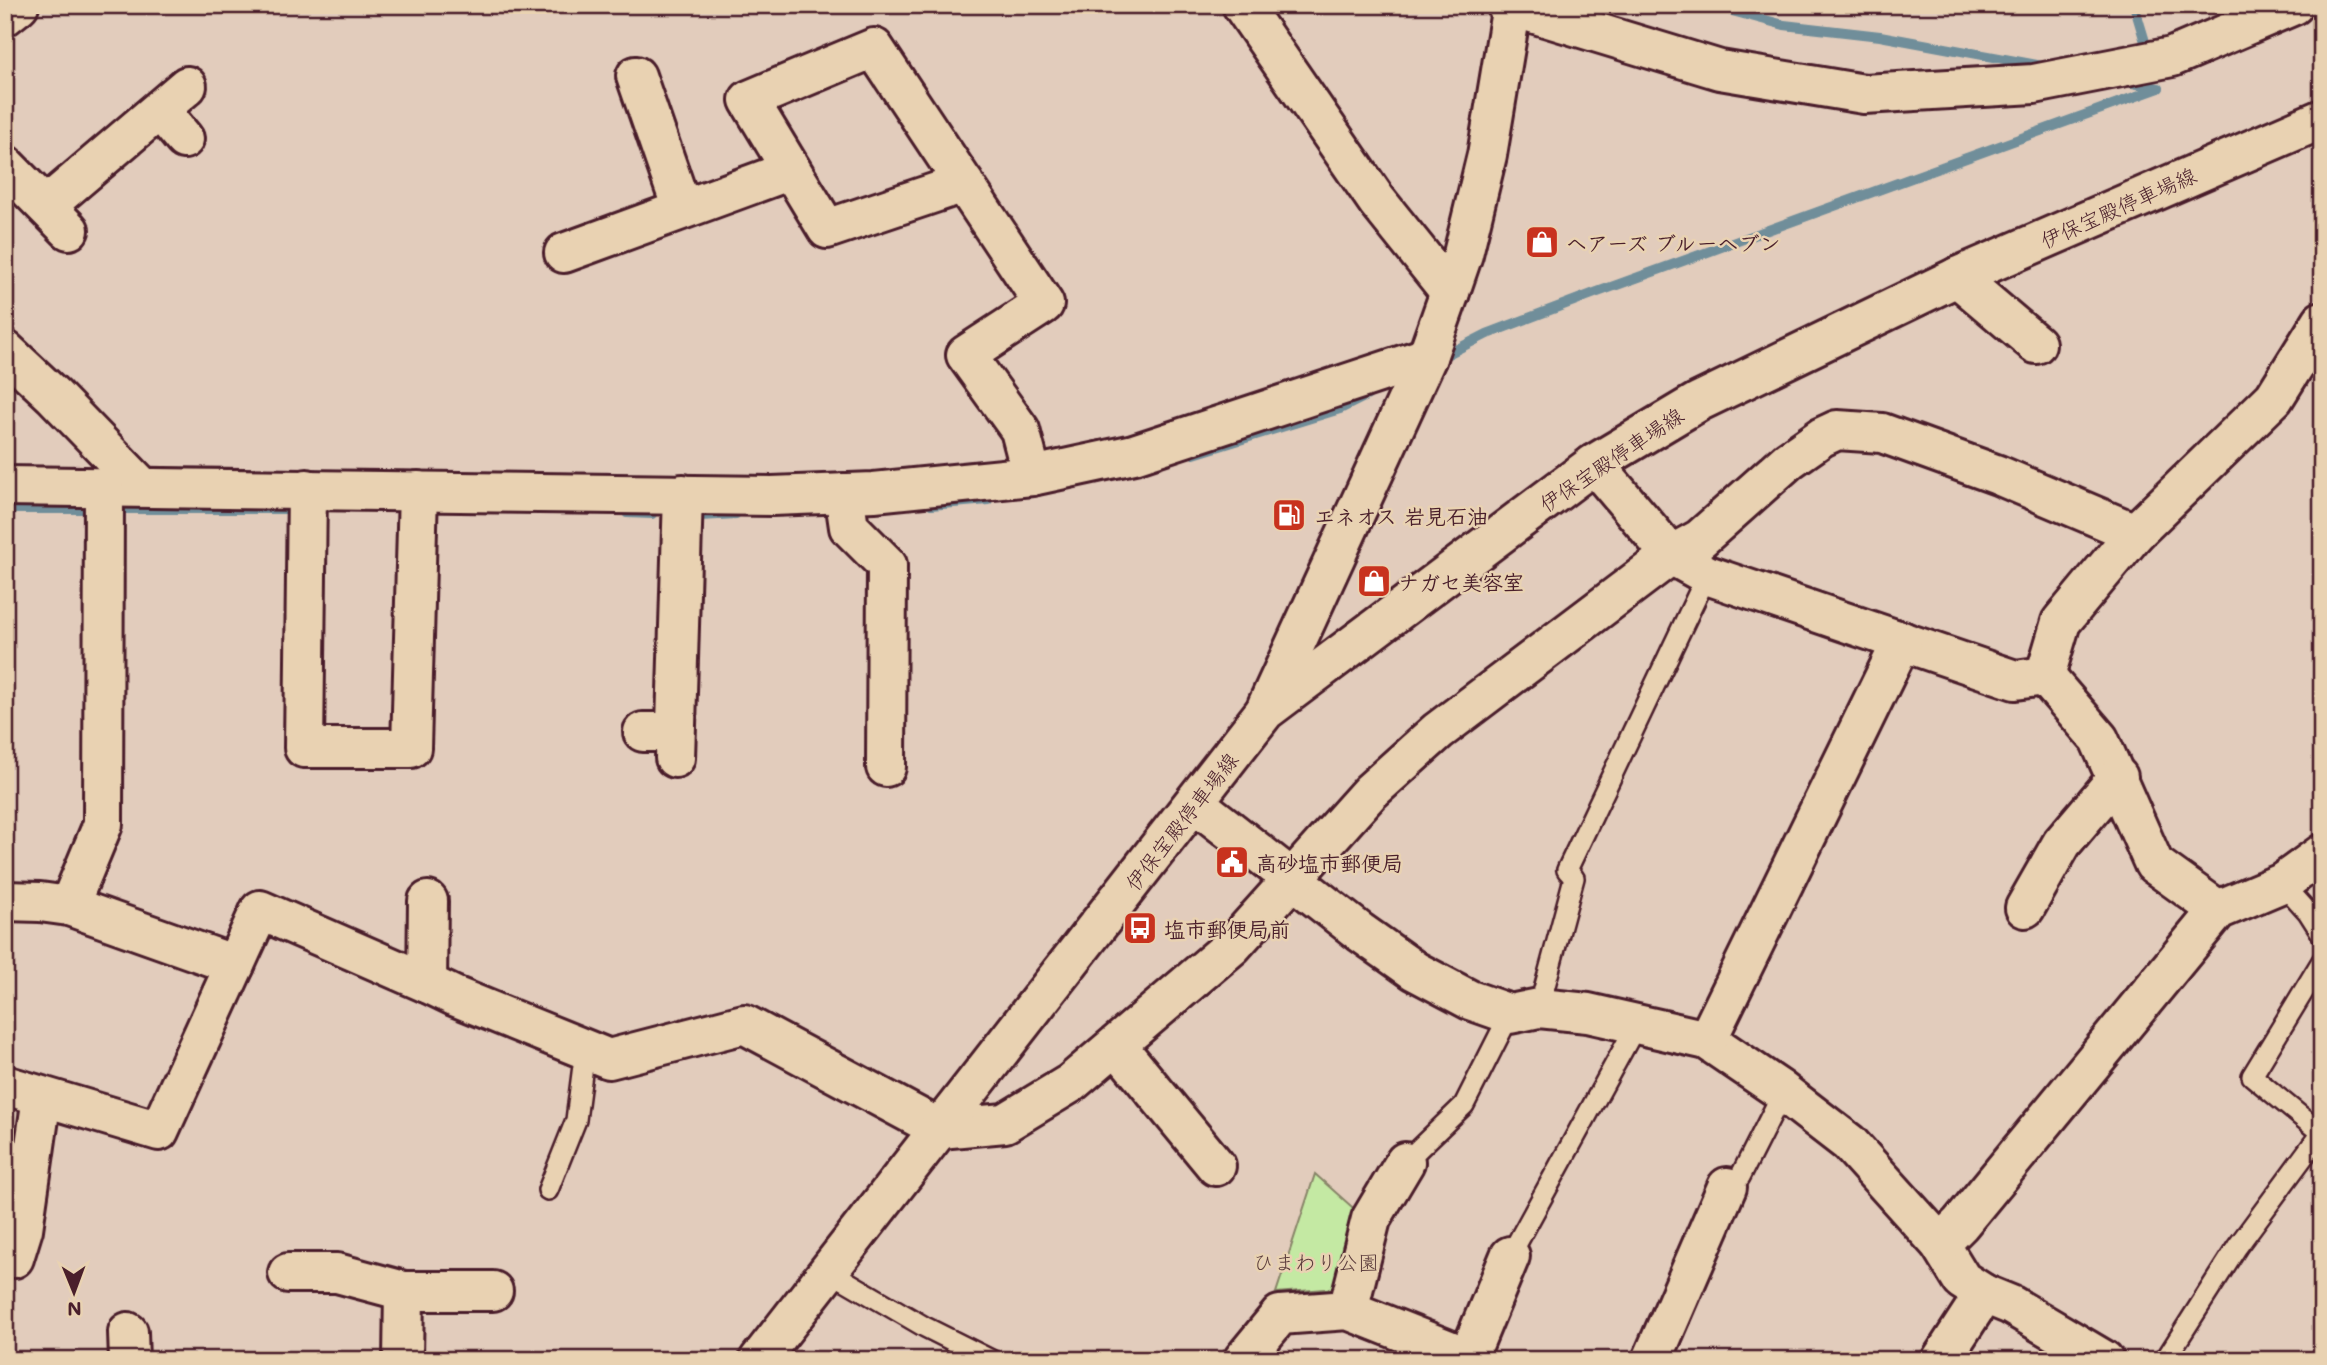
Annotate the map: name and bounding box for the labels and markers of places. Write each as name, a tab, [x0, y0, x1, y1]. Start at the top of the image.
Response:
shop icon: ヘアーズ ブルーヘブン	[1523, 223, 1561, 261]
place label: ヘアーズ ブルーヘブン	[1566, 229, 1781, 256]
fuel station icon: エネオス 岩見石油	[1270, 496, 1308, 534]
place label: エネオス 岩見石油	[1314, 502, 1488, 529]
shop icon: ナガセ美容室	[1355, 562, 1393, 600]
place label: ナガセ美容室	[1398, 568, 1524, 595]
public building icon: 高砂塩市郵便局	[1213, 843, 1251, 881]
place label: 高砂塩市郵便局	[1256, 849, 1403, 876]
bus stop icon: 塩市郵便局前	[1121, 909, 1159, 947]
place label: 塩市郵便局前	[1164, 915, 1290, 942]

